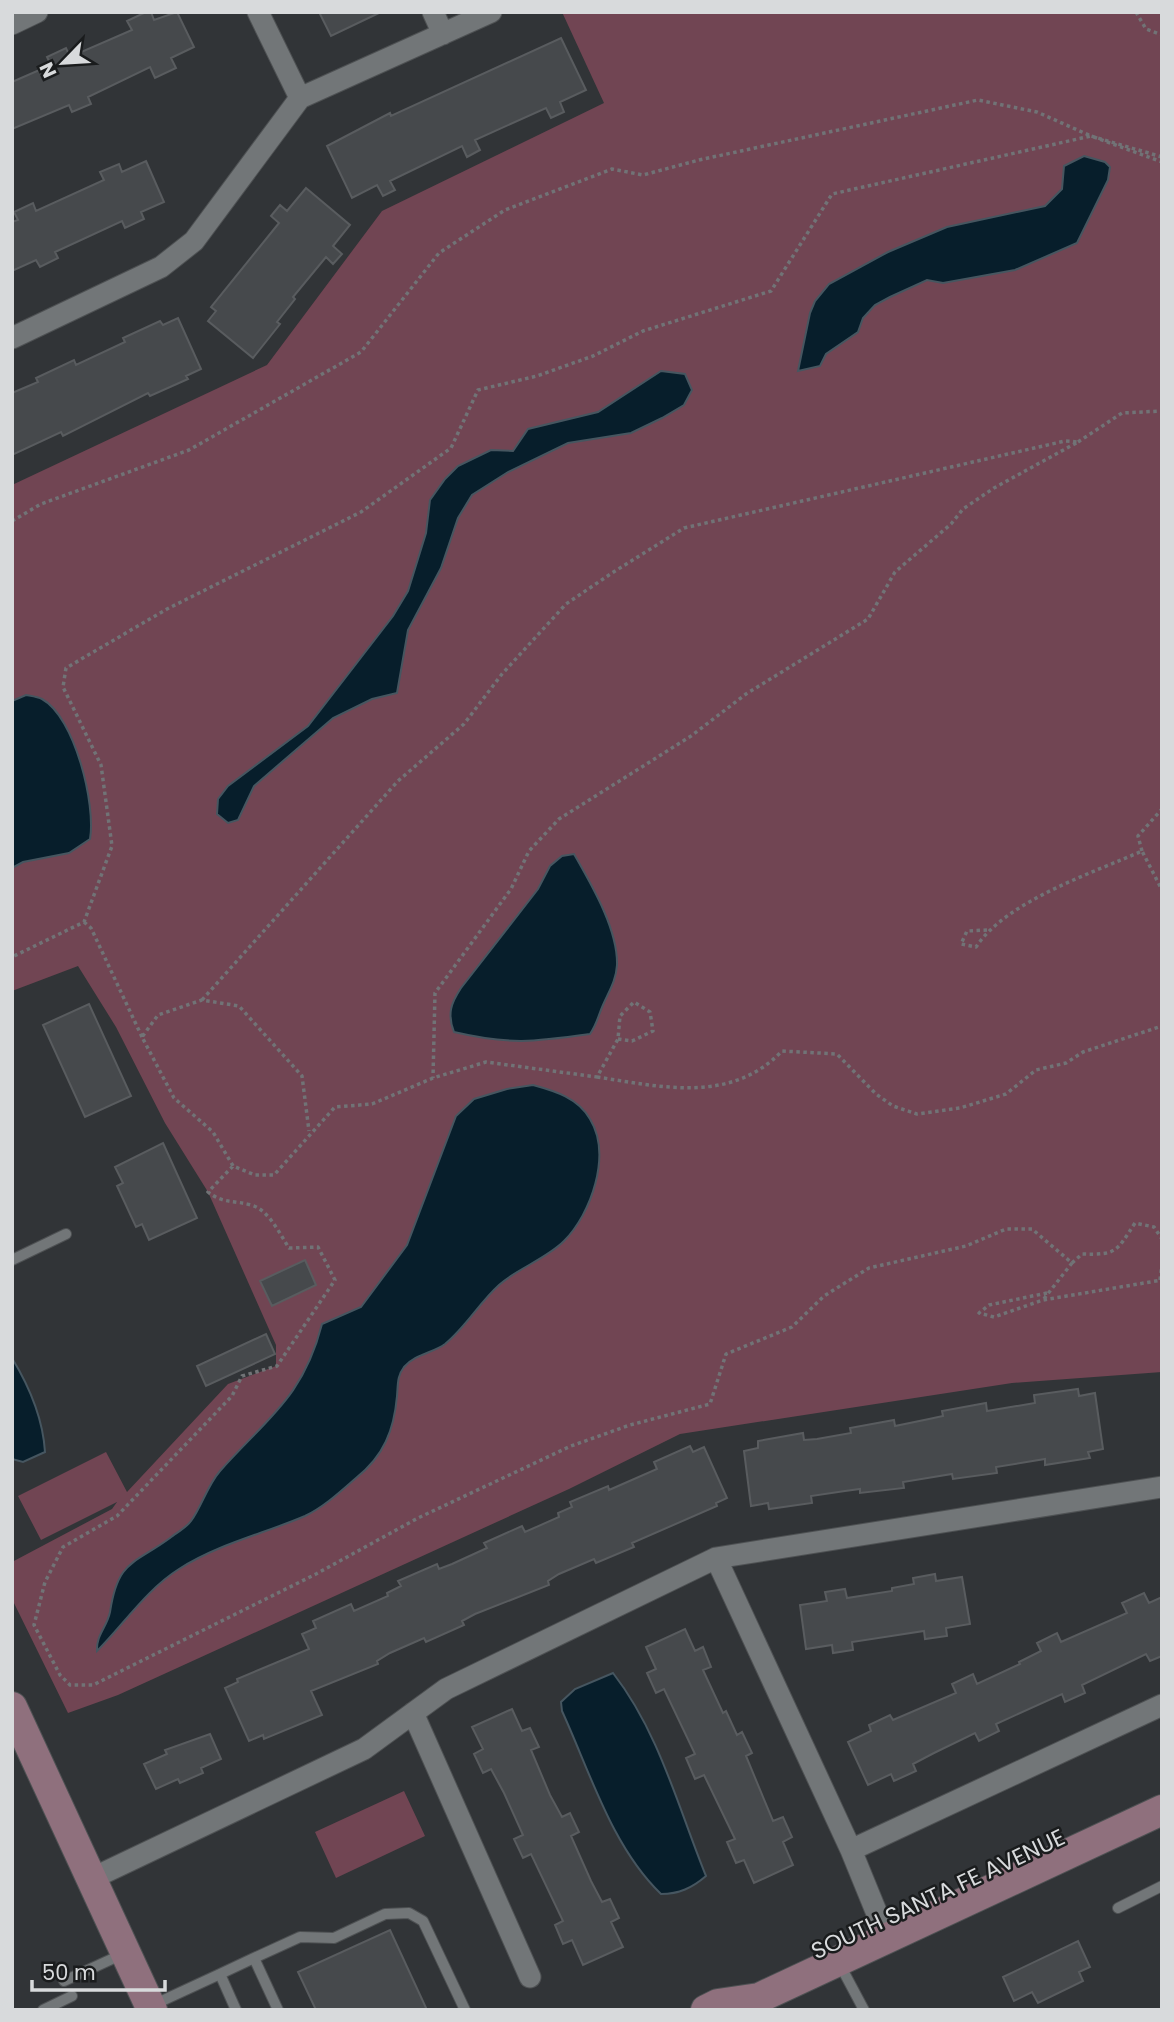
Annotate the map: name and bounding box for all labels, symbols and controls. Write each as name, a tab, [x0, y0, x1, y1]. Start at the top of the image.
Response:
north arrow	[28, 28, 98, 98]
text: N	[33, 58, 63, 82]
street label: SOUTH SANTA FE AVENUE	[806, 1821, 1070, 1967]
scale bar	[32, 1948, 164, 1992]
text: 50 m	[42, 1958, 96, 1987]

